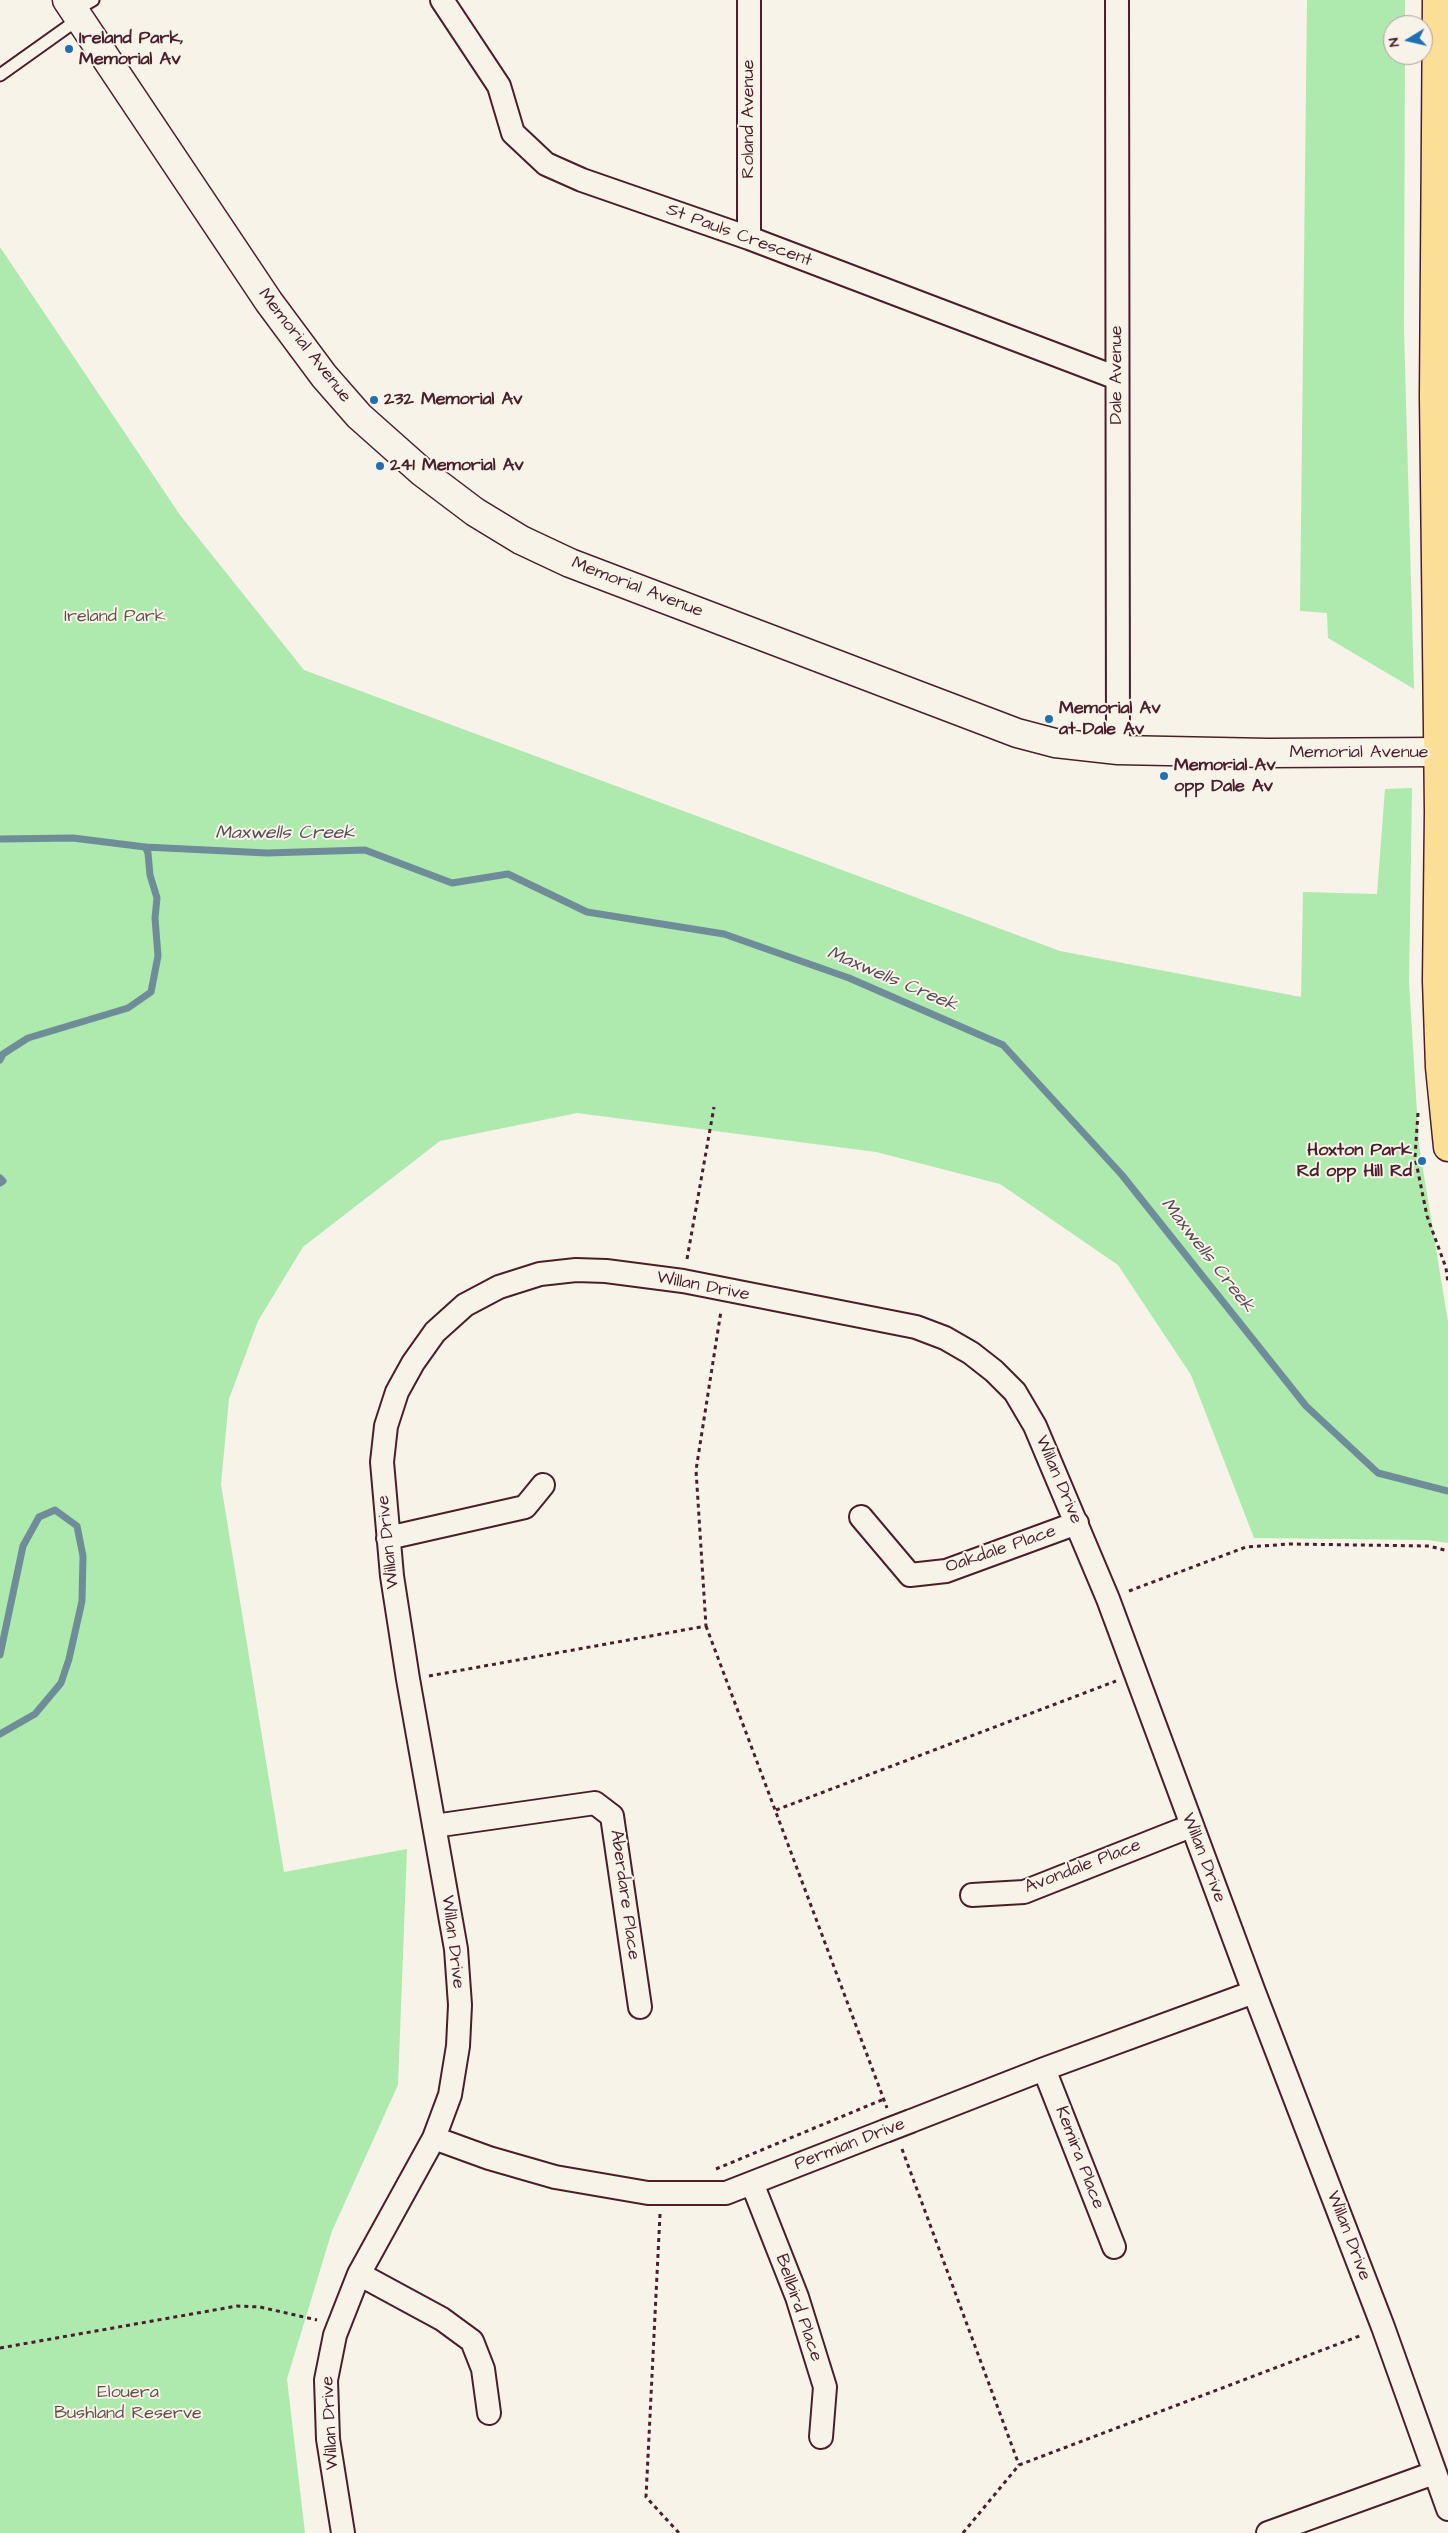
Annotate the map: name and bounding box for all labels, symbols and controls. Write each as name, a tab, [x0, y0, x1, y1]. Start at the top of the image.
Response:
north arrow	[1383, 15, 1433, 65]
place label: Ireland Park, Memorial Av	[79, 28, 184, 70]
text: N	[1384, 36, 1405, 48]
marker: Ireland Park, Memorial Av	[63, 43, 75, 55]
street label: Roland Avenue	[738, 60, 760, 178]
street label: St Pauls Crescent	[663, 200, 815, 272]
street label: Memorial Avenue	[253, 285, 355, 407]
street label: Dale Avenue	[1106, 325, 1128, 425]
place label: 232 Memorial Av	[384, 389, 522, 411]
marker: 232 Memorial Av	[368, 394, 380, 406]
place label: 241 Memorial Av	[390, 455, 524, 477]
marker: 241 Memorial Av	[374, 460, 386, 472]
street label: Memorial Avenue	[568, 553, 706, 623]
park label: Ireland Park	[64, 606, 166, 628]
place label: Memorial Av at Dale Av	[1059, 698, 1160, 741]
marker: Memorial Av at Dale Av	[1043, 713, 1055, 725]
street label: Memorial Avenue	[1289, 742, 1429, 764]
place label: Memorial Av opp Dale Av	[1174, 755, 1275, 798]
marker: Memorial Av opp Dale Av	[1158, 770, 1170, 782]
water label: Maxwells Creek	[215, 823, 355, 845]
water label: Maxwells Creek	[823, 942, 961, 1018]
place label: Hoxton Park Rd opp Hill Rd	[1297, 1140, 1412, 1182]
marker: Hoxton Park Rd opp Hill Rd	[1416, 1155, 1428, 1167]
water label: Maxwells Creek	[1155, 1194, 1259, 1318]
street label: Willan Drive	[655, 1267, 751, 1307]
street label: Willan Drive	[1030, 1432, 1086, 1528]
street label: Willan Drive	[373, 1494, 405, 1590]
street label: Oakdale Place	[943, 1521, 1059, 1579]
street label: Willan Drive	[1176, 1810, 1230, 1906]
street label: Aberdare Place	[604, 1829, 644, 1961]
street label: Avondale Place	[1022, 1835, 1144, 1899]
street label: Willan Drive	[436, 1894, 468, 1990]
street label: Kemira Place	[1050, 2104, 1108, 2212]
street label: Permian Drive	[792, 2114, 908, 2176]
street label: Willan Drive	[1321, 2188, 1375, 2284]
street label: Bellbird Place	[770, 2252, 826, 2364]
street label: Willan Drive	[318, 2375, 344, 2471]
park label: Elouera Bushland Reserve	[54, 2382, 202, 2424]

